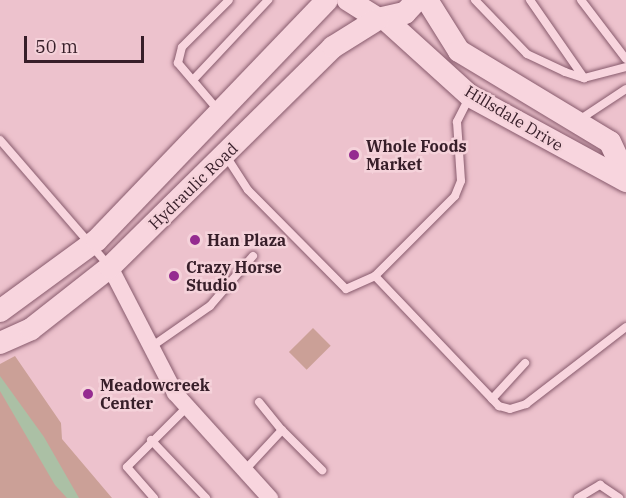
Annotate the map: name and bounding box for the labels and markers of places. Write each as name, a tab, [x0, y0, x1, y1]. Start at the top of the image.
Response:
place label: Whole Foods Market	[366, 136, 467, 174]
marker: Whole Foods Market	[347, 148, 361, 162]
place label: Han Plaza	[207, 230, 286, 250]
marker: Han Plaza	[188, 233, 202, 247]
place label: Crazy Horse Studio	[186, 257, 282, 295]
marker: Crazy Horse Studio	[167, 269, 181, 283]
place label: Meadowcreek Center	[100, 375, 210, 413]
marker: Meadowcreek Center	[81, 387, 95, 401]

